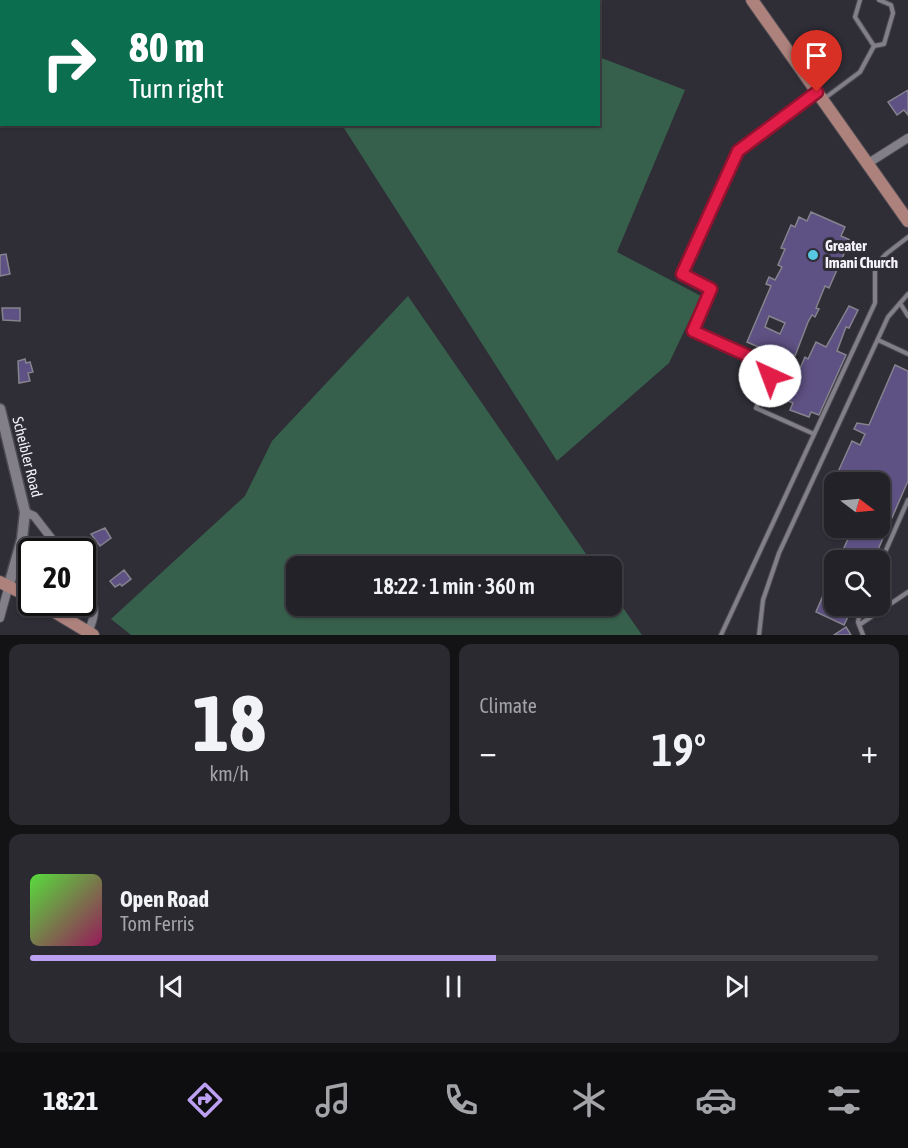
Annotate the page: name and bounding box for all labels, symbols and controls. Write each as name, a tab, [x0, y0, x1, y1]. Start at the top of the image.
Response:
text: 80 m	[129, 23, 204, 71]
icon: right	[30, 24, 108, 102]
pin	[791, 30, 842, 92]
icon: arrive	[800, 39, 833, 72]
text: Turn right	[129, 73, 224, 104]
place label: Greater Imani Church	[825, 237, 898, 271]
marker: Greater Imani Church	[806, 248, 820, 262]
position arrow	[738, 344, 802, 408]
street label: Scheibler Road	[9, 415, 46, 499]
north arrow	[824, 472, 890, 538]
map controls	[824, 472, 890, 616]
speed limit sign: 20	[18, 538, 96, 616]
button: search	[824, 550, 890, 616]
text: 18:22 · 1 min · 360 m	[373, 573, 535, 599]
text: 18	[193, 678, 266, 768]
text: Climate	[480, 694, 537, 717]
text: 19°	[651, 724, 706, 776]
text: −	[480, 732, 497, 770]
text: +	[861, 732, 878, 770]
text: km/h	[209, 762, 249, 785]
text: Open Road	[120, 886, 209, 912]
text: Tom Ferris	[120, 912, 194, 935]
icon: previous	[155, 970, 188, 1003]
icon: pause	[437, 970, 470, 1003]
icon: next	[720, 970, 753, 1003]
icon: directions	[184, 1079, 226, 1121]
icon: music	[312, 1079, 354, 1121]
icon: phone	[440, 1079, 482, 1121]
icon: climate	[568, 1079, 610, 1121]
icon: car	[695, 1079, 737, 1121]
icon: filters	[823, 1079, 865, 1121]
text: 18:21	[43, 1085, 98, 1116]

